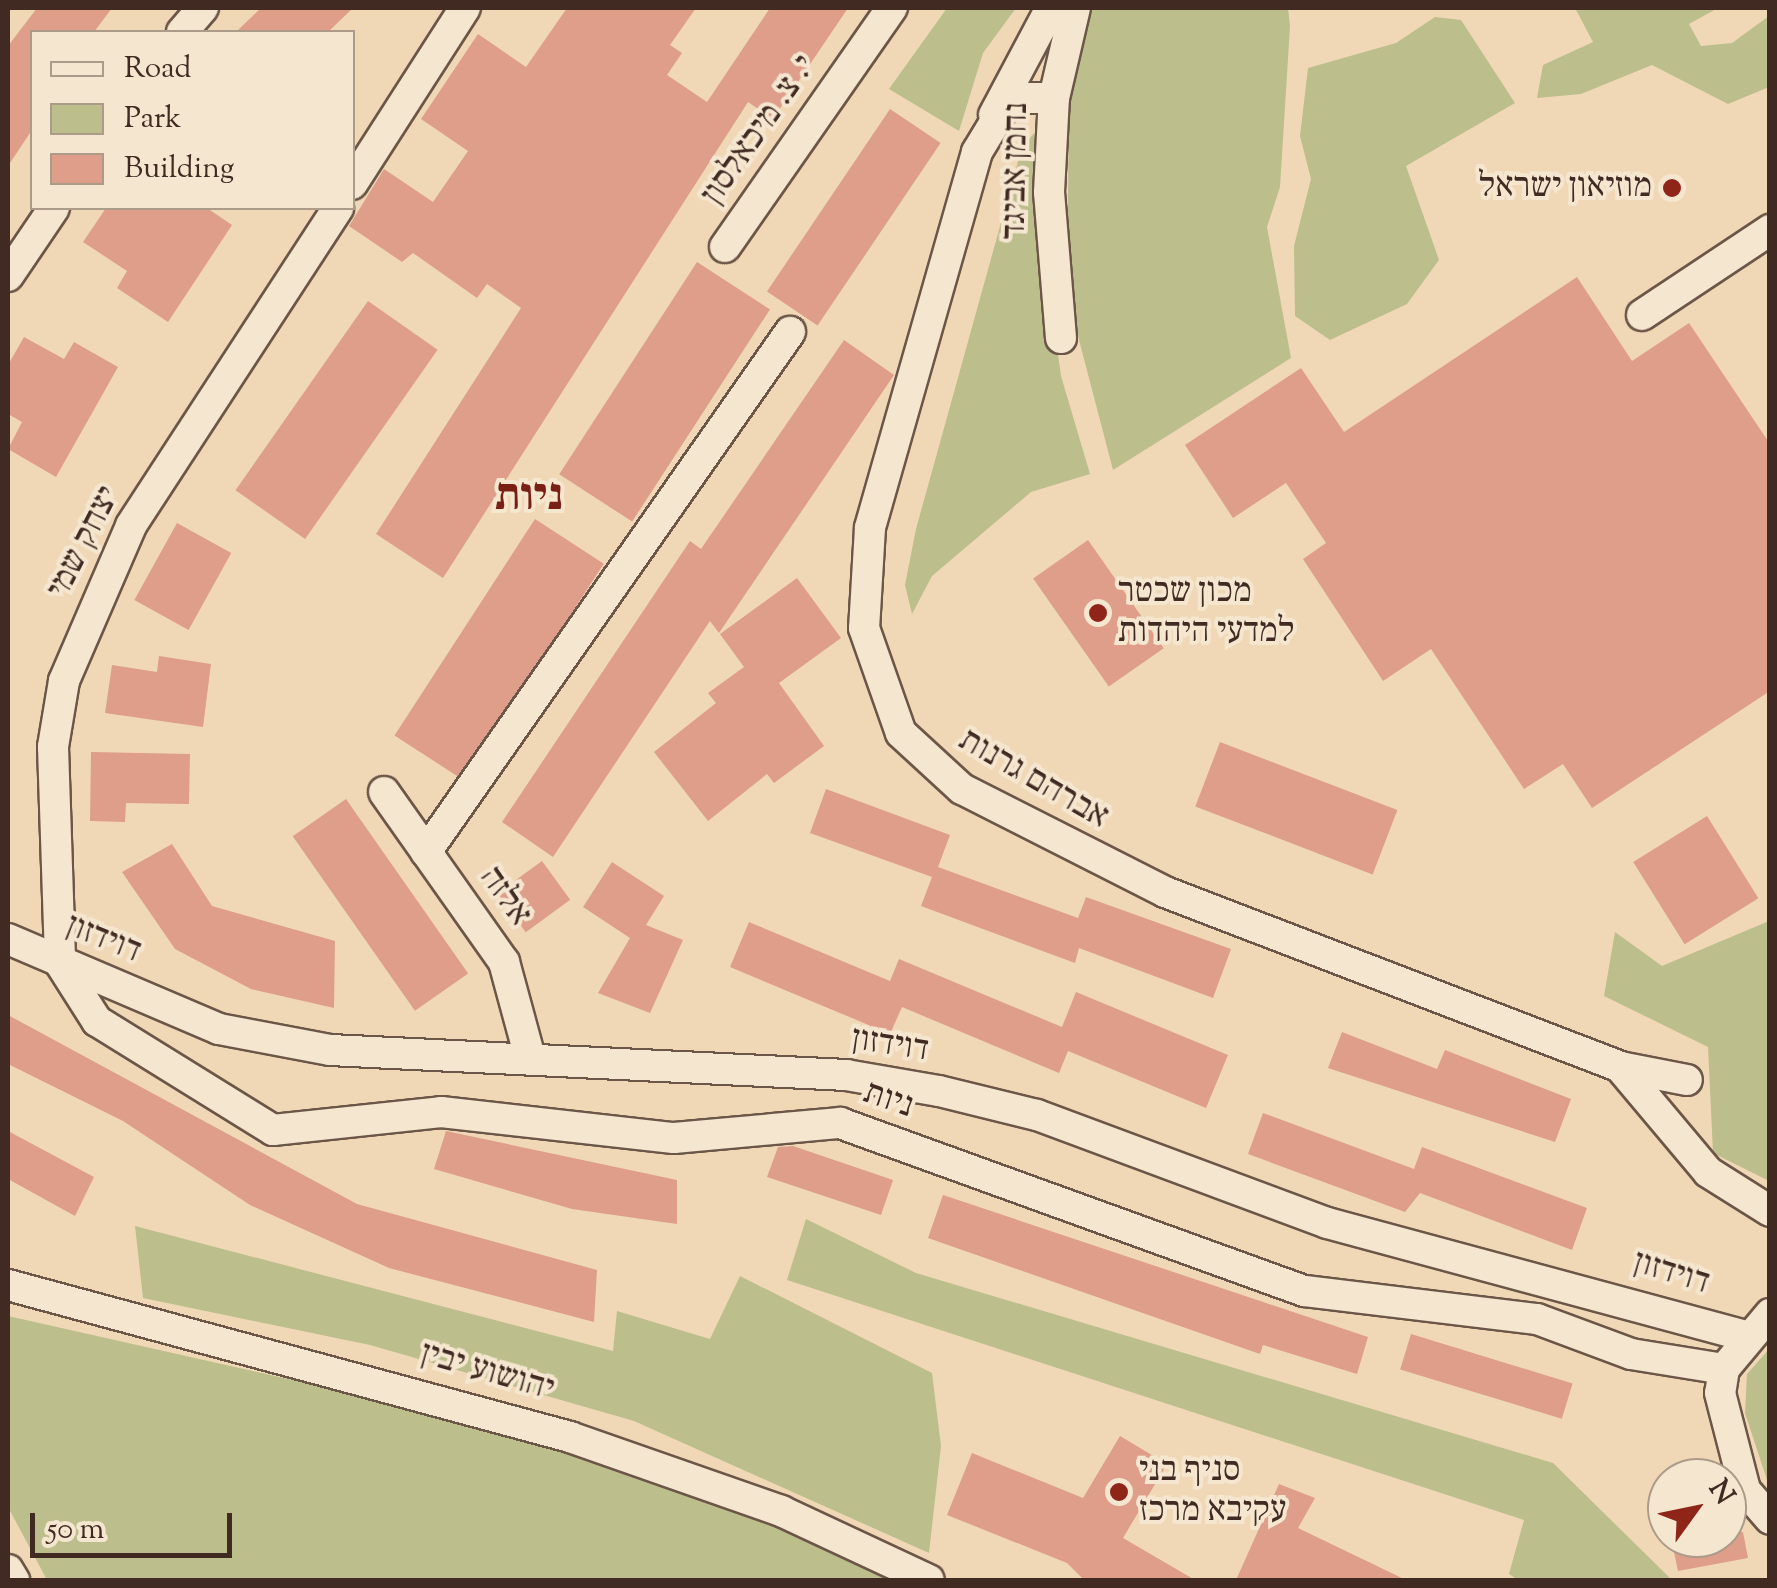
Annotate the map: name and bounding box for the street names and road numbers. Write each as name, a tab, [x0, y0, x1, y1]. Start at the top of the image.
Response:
street label: י. צ. מיכאלסון	[693, 48, 827, 214]
street label: נחמן אביגד	[995, 102, 1039, 240]
street label: יצחק שמי	[39, 480, 131, 606]
street label: אברהם גרנות	[951, 720, 1115, 840]
street label: אלזה	[469, 859, 539, 935]
street label: דוידזון	[59, 906, 147, 974]
street label: דוידזון	[849, 1019, 931, 1073]
street label: ניות	[857, 1073, 919, 1129]
street label: דוידזון	[1628, 1243, 1714, 1305]
street label: יהושוע יבין	[415, 1334, 559, 1412]

